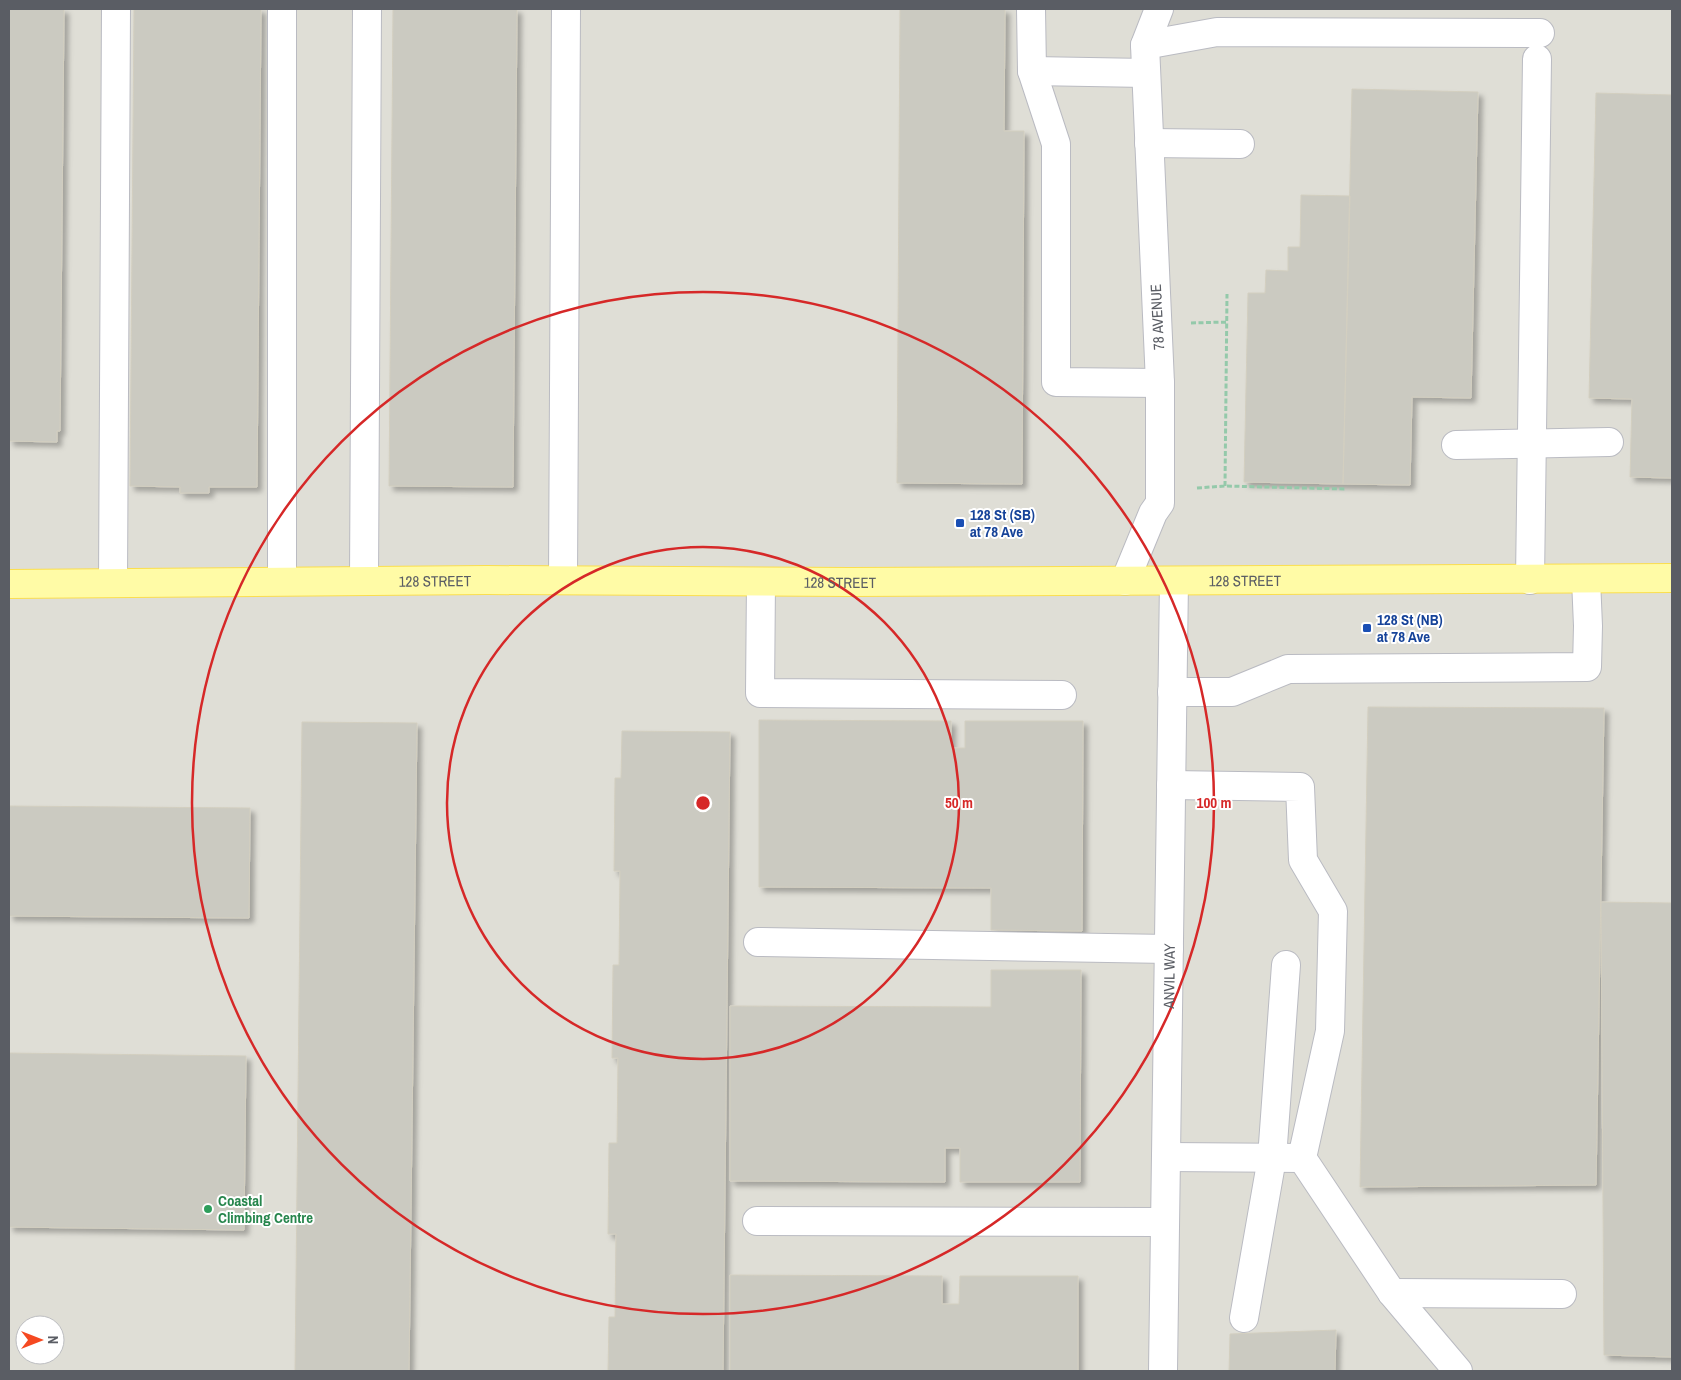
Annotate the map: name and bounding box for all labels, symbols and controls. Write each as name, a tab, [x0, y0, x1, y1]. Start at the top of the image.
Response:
street label: 78 AVENUE	[1145, 283, 1169, 351]
place label: 128 St (SB) at 78 Ave	[970, 504, 1035, 542]
marker: 128 St (SB) at 78 Ave	[954, 517, 966, 529]
street label: 128 STREET	[1209, 569, 1282, 591]
street label: 128 STREET	[399, 570, 472, 591]
street label: 128 STREET	[804, 571, 877, 593]
place label: 128 St (NB) at 78 Ave	[1377, 609, 1443, 647]
marker: 128 St (NB) at 78 Ave	[1361, 622, 1373, 634]
text: 50 m	[945, 792, 973, 813]
text: 100 m	[1197, 792, 1231, 813]
centre of rings	[694, 794, 712, 812]
street label: ANVIL WAY	[1158, 942, 1179, 1010]
place label: Coastal Climbing Centre	[218, 1190, 313, 1228]
marker: Coastal Climbing Centre	[202, 1203, 214, 1215]
north arrow	[15, 1315, 65, 1365]
text: N	[44, 1336, 62, 1344]

